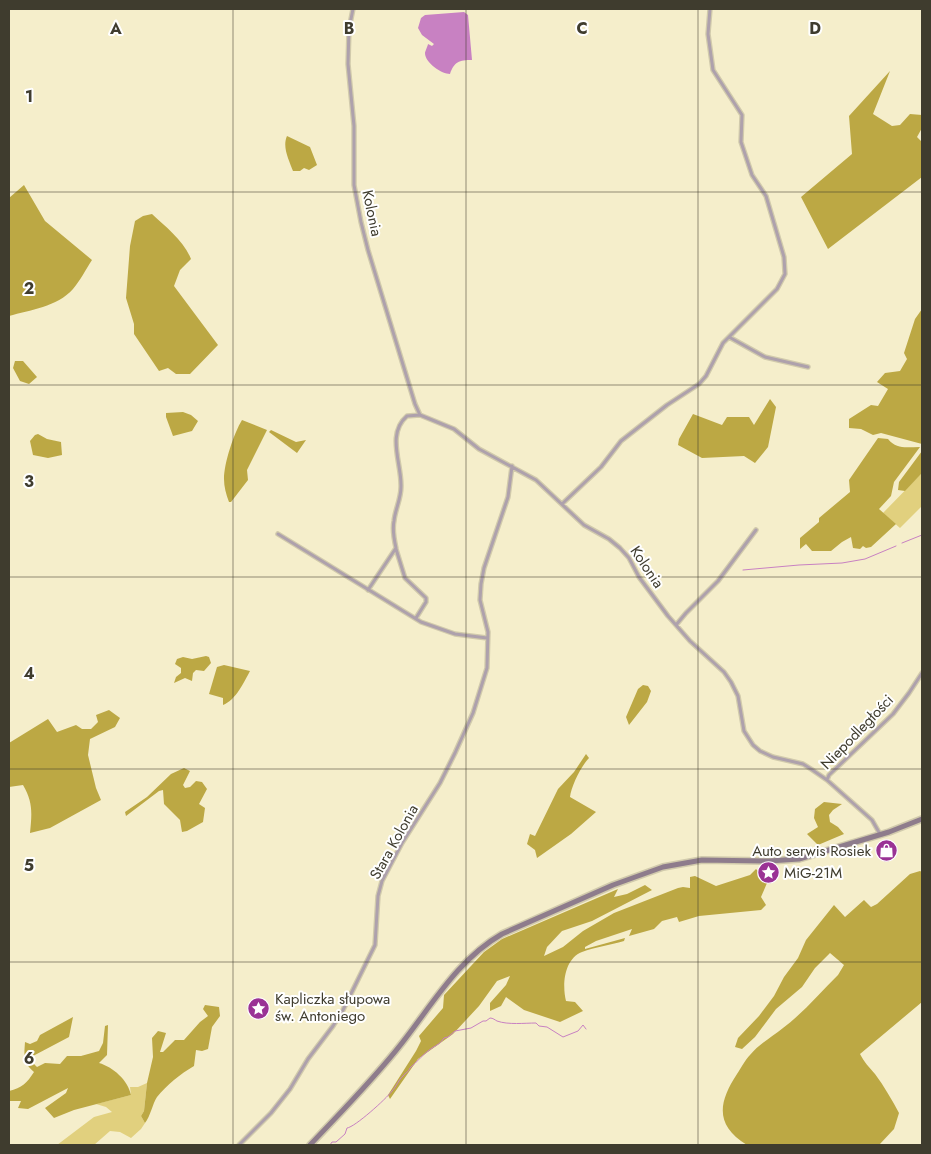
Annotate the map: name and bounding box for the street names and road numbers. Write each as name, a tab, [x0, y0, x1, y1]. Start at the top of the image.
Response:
street label: Kolonia	[356, 188, 388, 238]
street label: Kolonia	[625, 541, 669, 593]
street label: Niepodległości	[815, 689, 899, 775]
street label: Stara Kolonia	[364, 800, 424, 884]

